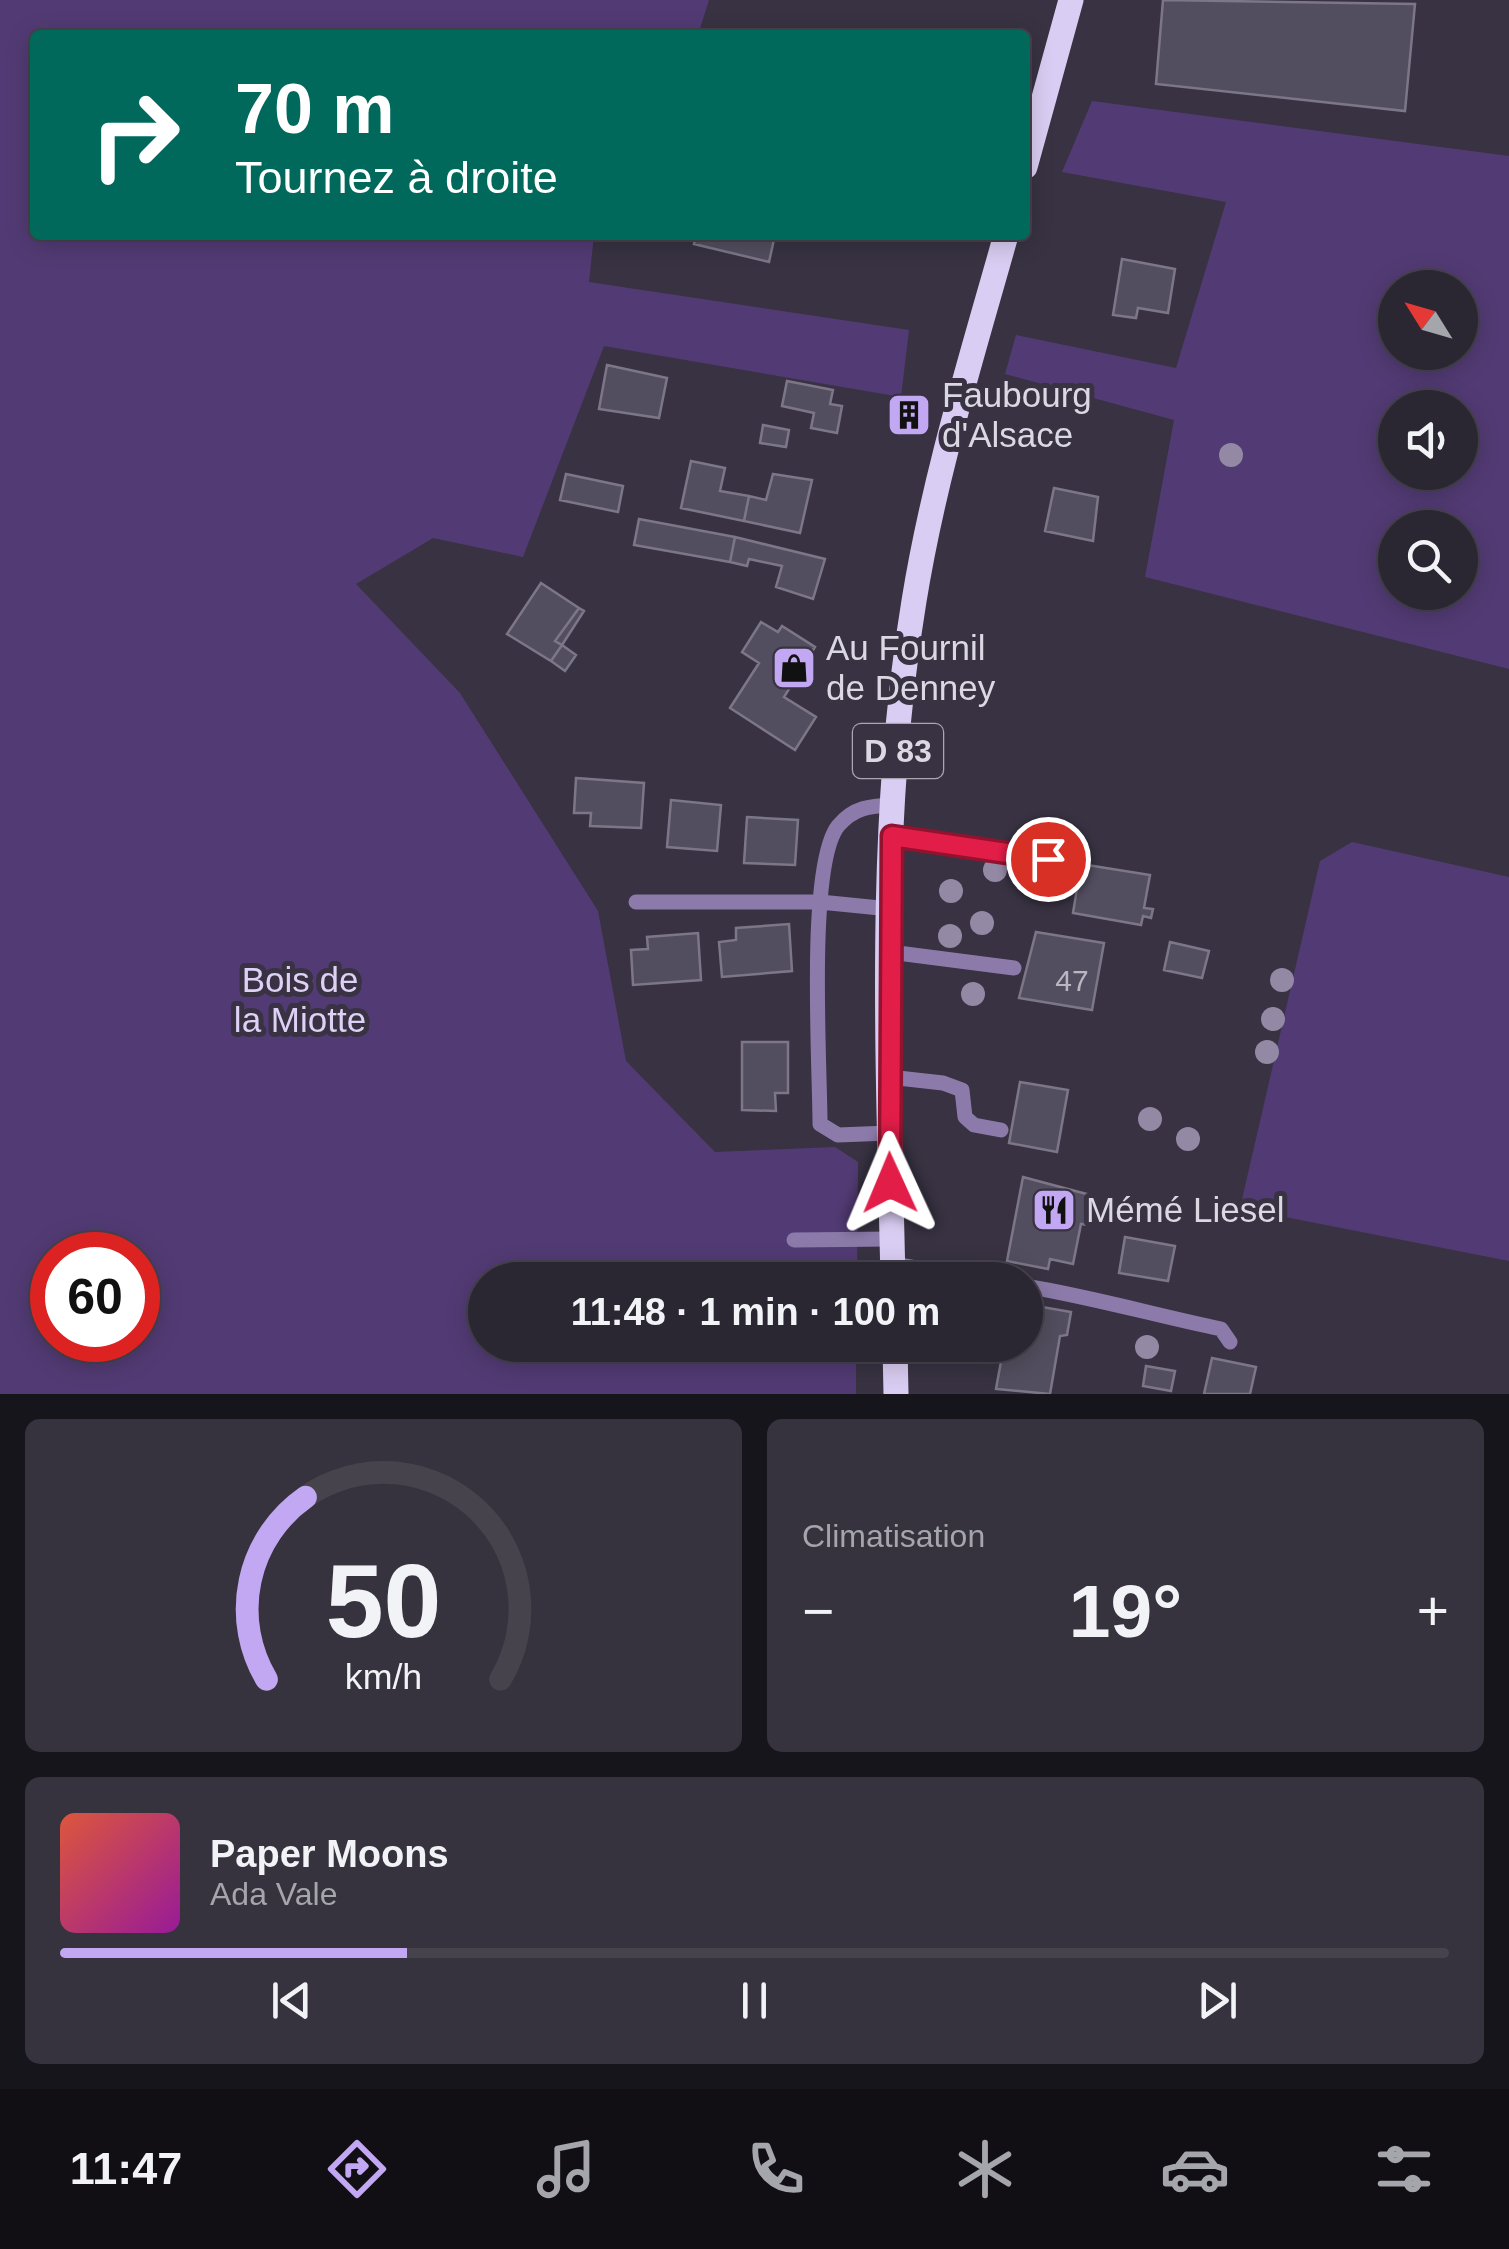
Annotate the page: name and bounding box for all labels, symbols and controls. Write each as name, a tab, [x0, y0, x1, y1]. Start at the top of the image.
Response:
icon: right	[70, 70, 200, 200]
text: 70 m	[235, 70, 395, 148]
text: Tournez à droite	[235, 152, 558, 203]
north arrow	[1378, 270, 1478, 370]
map controls	[1378, 270, 1478, 610]
place label: Faubourg d'Alsace	[942, 375, 1092, 454]
button: sound	[1378, 390, 1478, 490]
building icon: Faubourg d'Alsace	[886, 392, 932, 438]
button: search	[1378, 510, 1478, 610]
place label: Au Fournil de Denney	[826, 628, 996, 707]
shop icon: Au Fournil de Denney	[771, 645, 817, 691]
road number: D 83	[853, 724, 943, 778]
pin	[1006, 817, 1091, 902]
icon: arrive	[1021, 832, 1076, 887]
park label: Bois de la Miotte	[234, 960, 366, 1039]
house number: 47	[1055, 964, 1089, 997]
position arrow	[838, 1131, 942, 1235]
restaurant icon: Mémé Liesel	[1031, 1187, 1077, 1233]
place label: Mémé Liesel	[1086, 1190, 1284, 1229]
speed limit sign: 60	[30, 1232, 160, 1362]
text: 11:48 · 1 min · 100 m	[571, 1291, 940, 1333]
text: Climatisation	[802, 1518, 985, 1554]
text: 50	[326, 1543, 441, 1659]
text: 19°	[1069, 1569, 1182, 1653]
text: −	[802, 1580, 834, 1642]
text: +	[1417, 1580, 1449, 1642]
text: km/h	[345, 1657, 422, 1697]
text: Paper Moons	[210, 1833, 449, 1875]
text: Ada Vale	[210, 1876, 338, 1912]
icon: previous	[264, 1973, 319, 2028]
icon: pause	[727, 1973, 782, 2028]
icon: next	[1190, 1973, 1245, 2028]
icon: directions	[322, 2134, 392, 2204]
icon: music	[531, 2134, 601, 2204]
icon: phone	[741, 2134, 811, 2204]
icon: climate	[950, 2134, 1020, 2204]
icon: car	[1160, 2134, 1230, 2204]
icon: filters	[1369, 2134, 1439, 2204]
text: 11:47	[70, 2143, 182, 2194]

